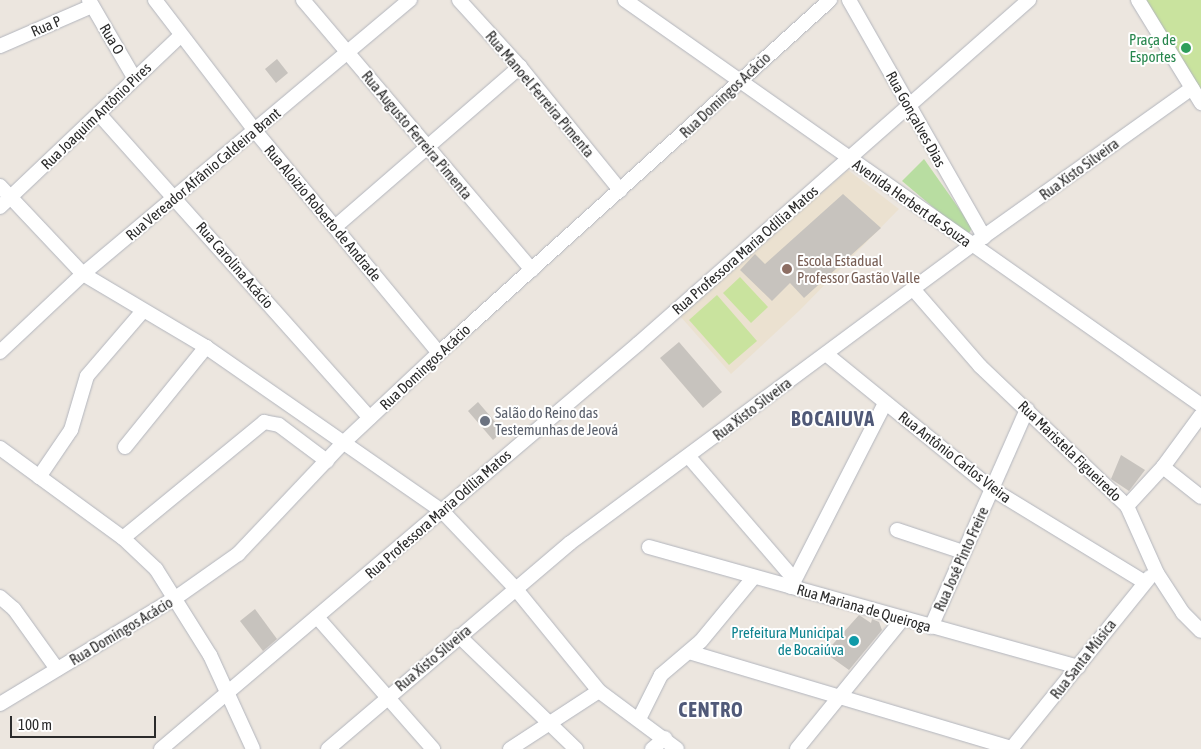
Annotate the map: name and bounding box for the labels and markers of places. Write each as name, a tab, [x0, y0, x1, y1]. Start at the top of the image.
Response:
place label: Praça de Esportes	[1129, 30, 1176, 65]
marker: Praça de Esportes	[1180, 42, 1192, 54]
place label: Escola Estadual Professor Gastão Valle	[797, 251, 920, 286]
marker: Escola Estadual Professor Gastão Valle	[781, 263, 793, 275]
place label: Salão do Reino das Testemunhas de Jeová	[495, 403, 618, 438]
marker: Salão do Reino das Testemunhas de Jeová	[479, 415, 491, 427]
place label: Prefeitura Municipal de Bocaiúva	[731, 623, 844, 658]
marker: Prefeitura Municipal de Bocaiúva	[848, 635, 860, 647]

